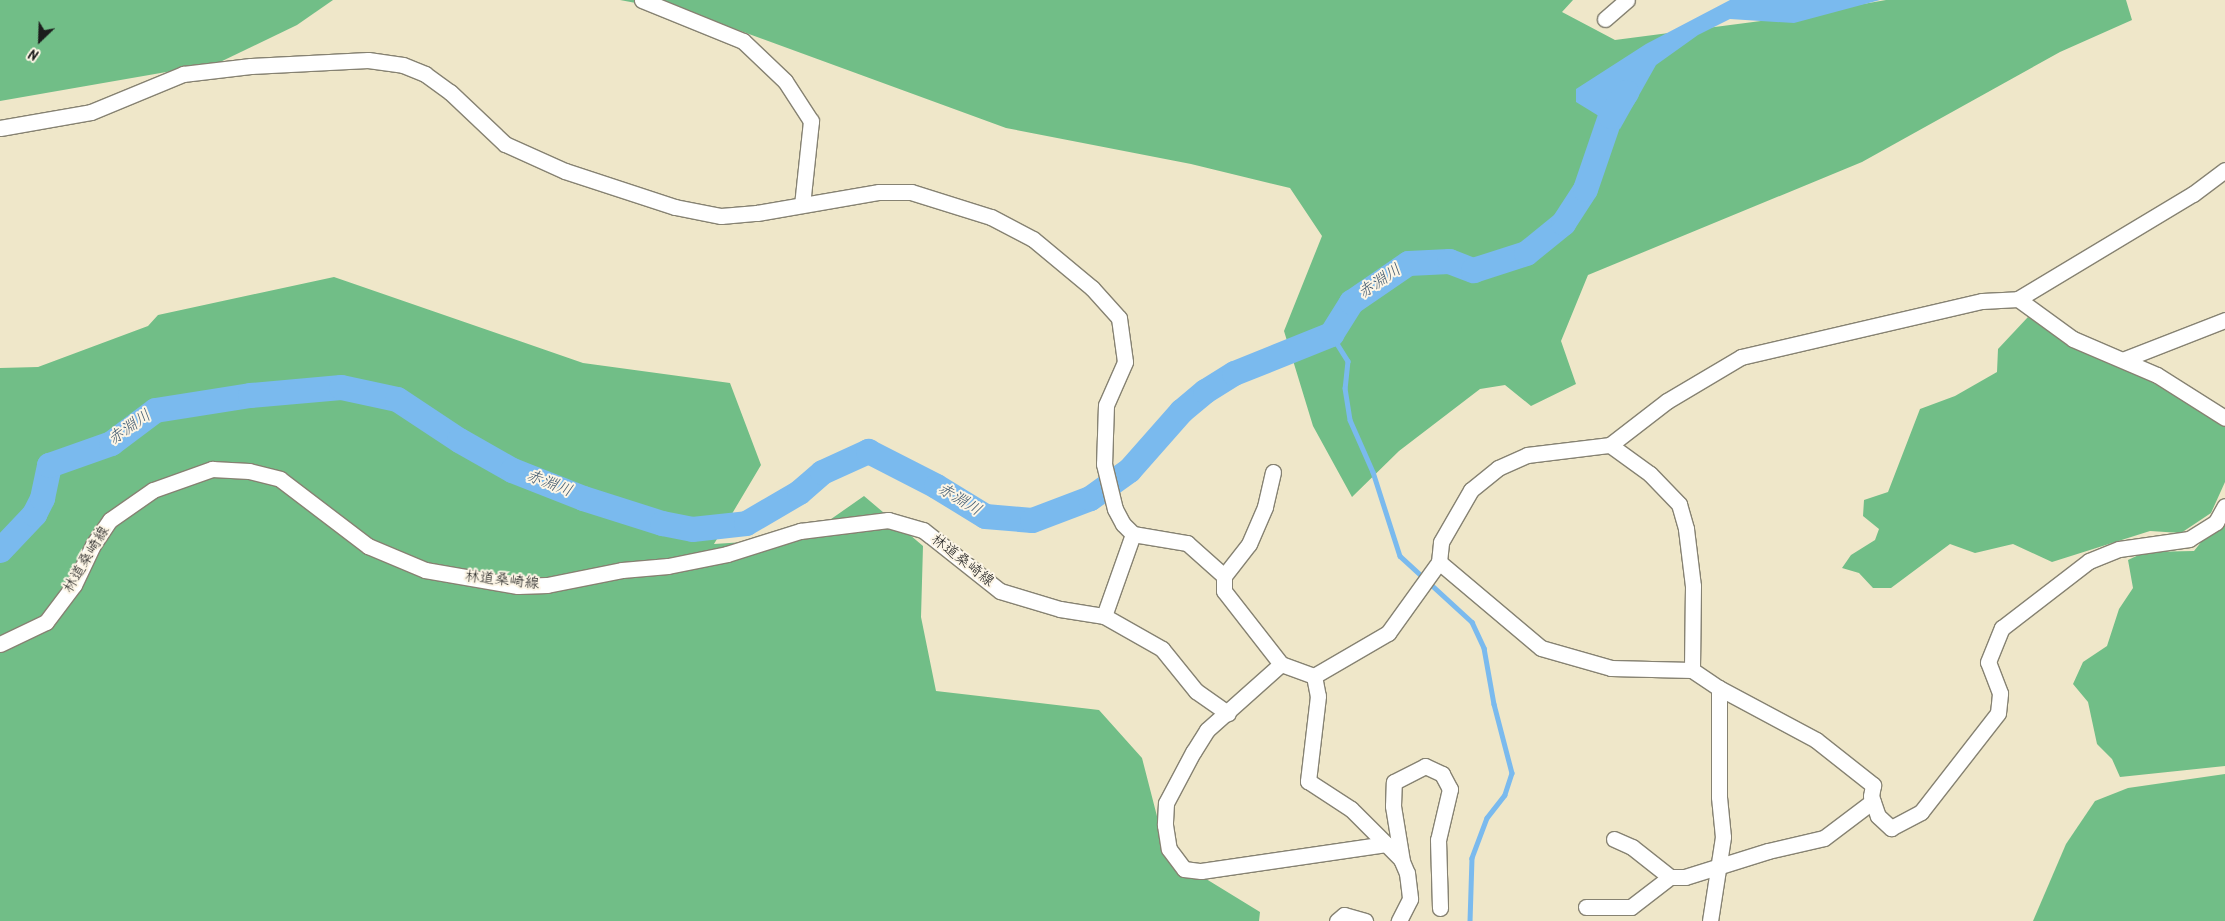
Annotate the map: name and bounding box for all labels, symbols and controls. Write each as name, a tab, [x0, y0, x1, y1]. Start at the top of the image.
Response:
north arrow	[15, 15, 65, 65]
text: N	[25, 42, 42, 66]
water label: 赤淵川	[1355, 261, 1405, 303]
water label: 赤淵川	[105, 406, 155, 450]
water label: 赤淵川	[523, 466, 575, 502]
water label: 赤淵川	[933, 479, 985, 521]
street label: 林道桑崎線	[60, 523, 114, 597]
street label: 林道桑崎線	[927, 531, 997, 591]
street label: 林道桑崎線	[464, 568, 540, 594]

